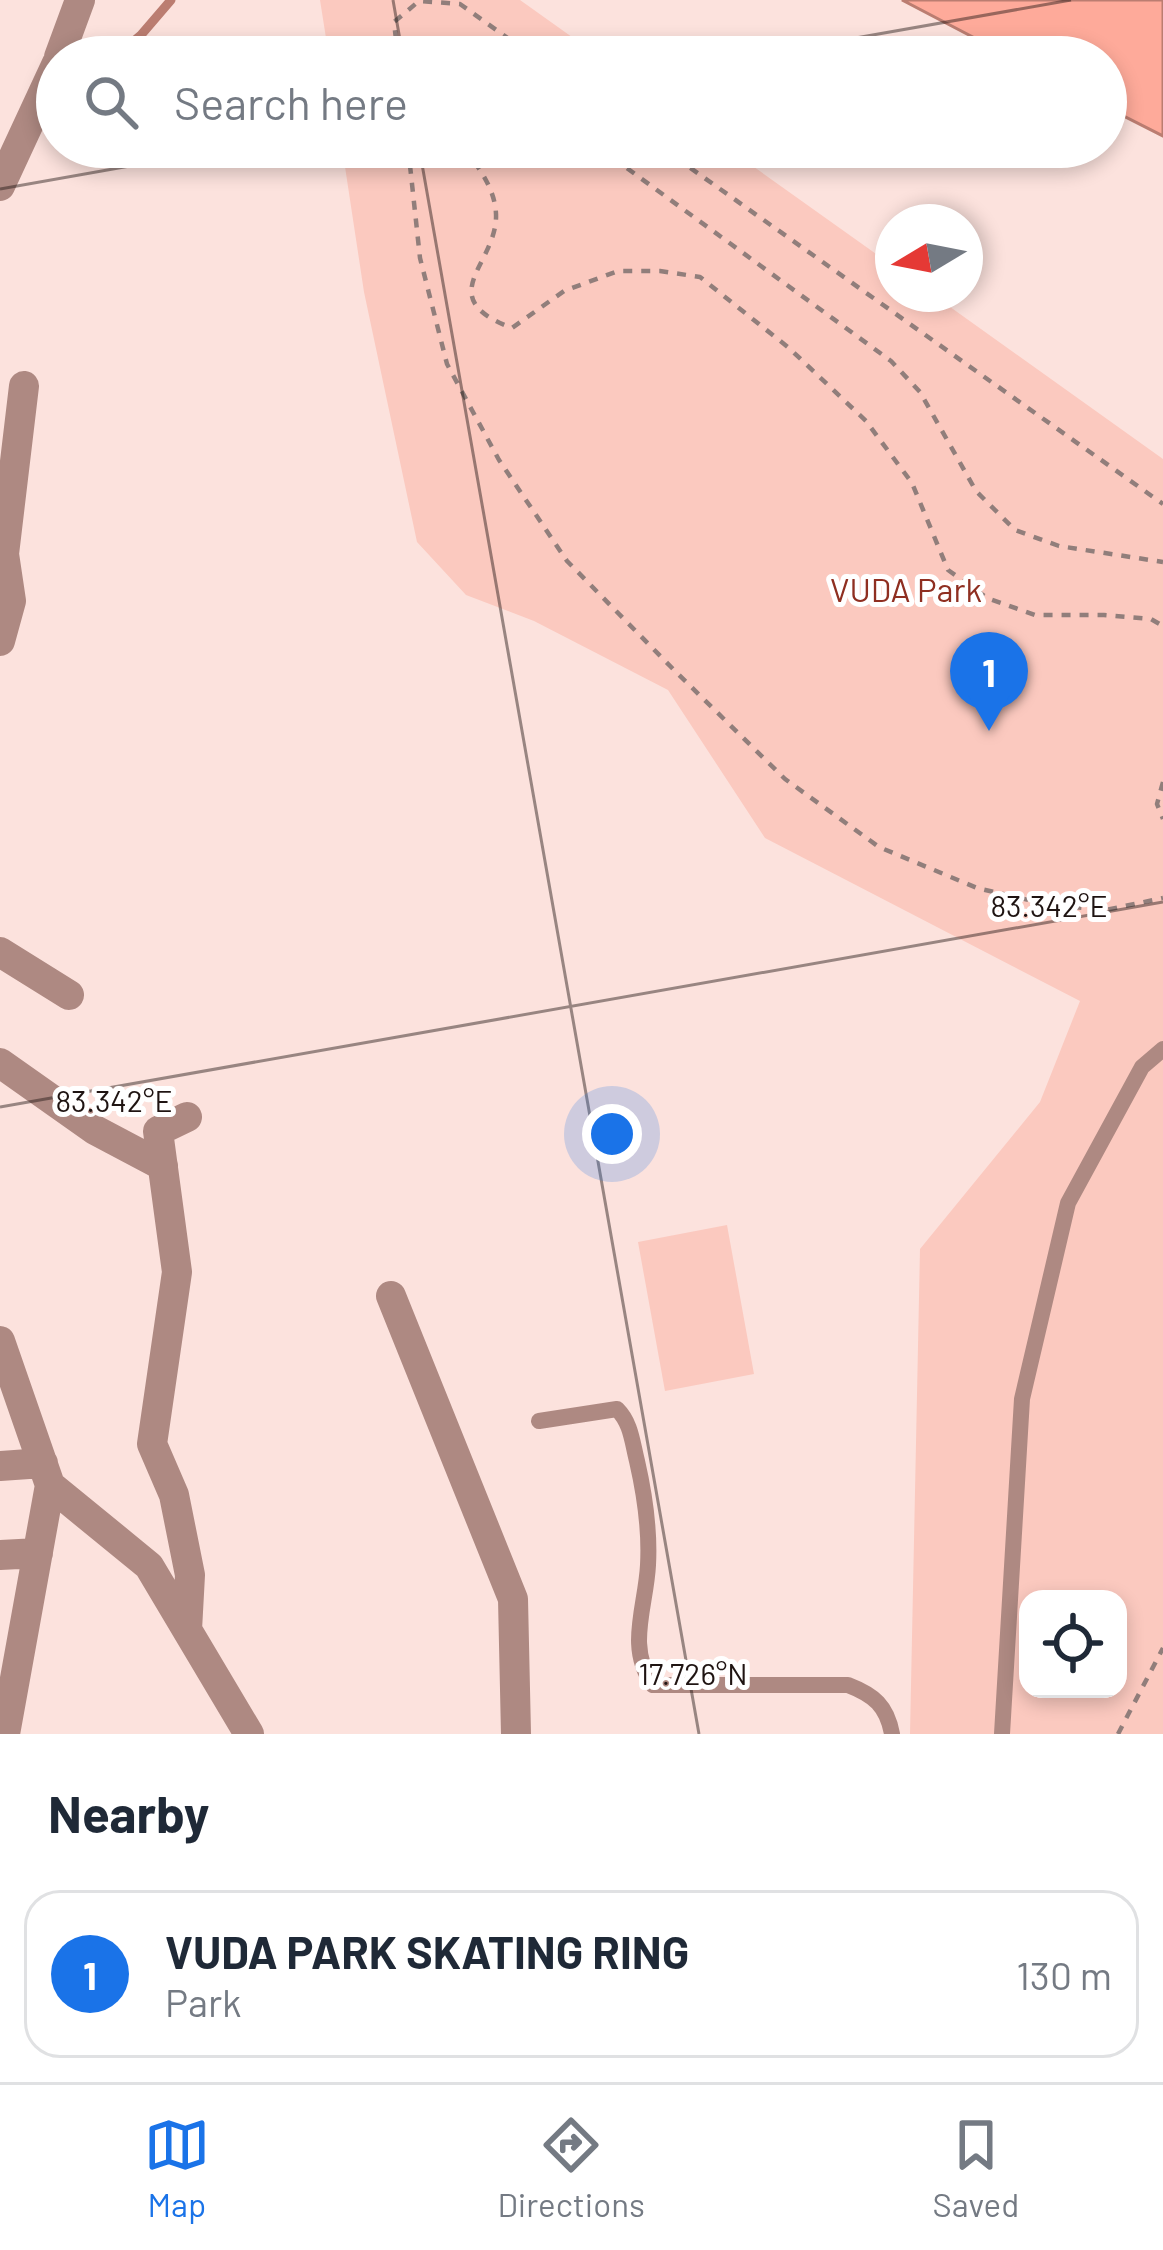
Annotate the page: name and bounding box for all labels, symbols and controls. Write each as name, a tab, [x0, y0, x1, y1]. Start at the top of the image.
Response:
search box	[36, 36, 1127, 168]
icon: search	[78, 69, 144, 135]
text: Search here	[174, 75, 408, 129]
north arrow	[875, 204, 983, 312]
park label: VUDA Park	[830, 569, 982, 609]
pin: 1	[950, 632, 1028, 731]
text: 83.342°E	[990, 887, 1108, 923]
text: 83.342°E	[55, 1082, 173, 1118]
your location	[582, 1104, 642, 1164]
map controls	[1019, 1590, 1127, 1698]
button: locate	[1019, 1590, 1127, 1698]
text: 17.726°N	[638, 1655, 748, 1691]
text: Nearby	[48, 1782, 209, 1843]
text: VUDA PARK SKATING RING	[165, 1924, 689, 1978]
text: 1	[83, 1951, 97, 1998]
text: 130 m	[1016, 1951, 1112, 1998]
text: Park	[165, 1978, 242, 2025]
tab: Map	[144, 2112, 210, 2224]
tab: Directions	[497, 2112, 645, 2224]
tab: Saved	[933, 2112, 1019, 2224]

